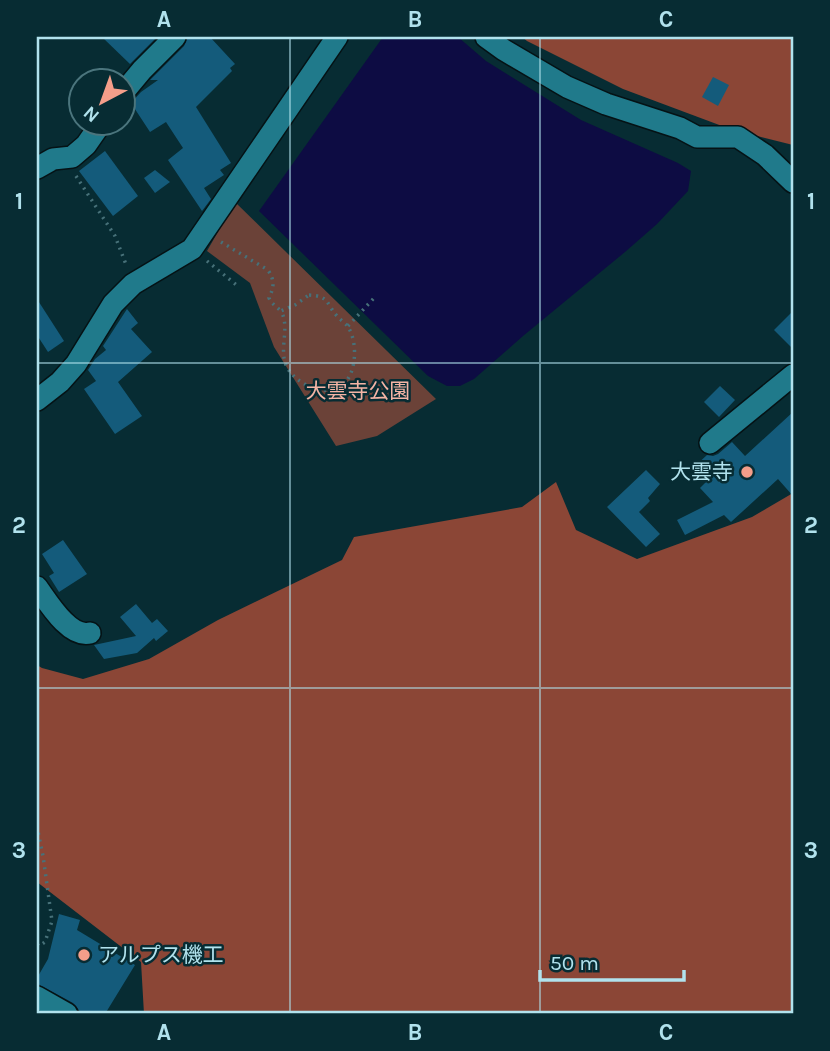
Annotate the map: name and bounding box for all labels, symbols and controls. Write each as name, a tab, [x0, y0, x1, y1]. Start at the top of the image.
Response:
text: A	[157, 6, 171, 33]
text: B	[408, 6, 422, 33]
text: C	[659, 6, 673, 33]
north arrow	[66, 66, 136, 136]
text: N	[79, 101, 104, 127]
text: 1	[15, 188, 23, 215]
text: 1	[807, 188, 815, 215]
park label: 大雲寺公園	[306, 379, 411, 403]
place label: 大雲寺	[670, 460, 733, 484]
marker: 大雲寺	[739, 464, 755, 480]
text: 2	[12, 512, 26, 539]
text: 2	[804, 512, 818, 539]
text: 3	[12, 837, 26, 864]
text: 3	[804, 837, 818, 864]
scale bar	[540, 939, 683, 983]
place label: アルプス機工	[98, 943, 224, 967]
marker: アルプス機工	[76, 947, 92, 963]
text: 50 m	[550, 951, 599, 975]
text: A	[157, 1019, 171, 1046]
text: B	[408, 1019, 422, 1046]
text: C	[659, 1019, 673, 1046]

